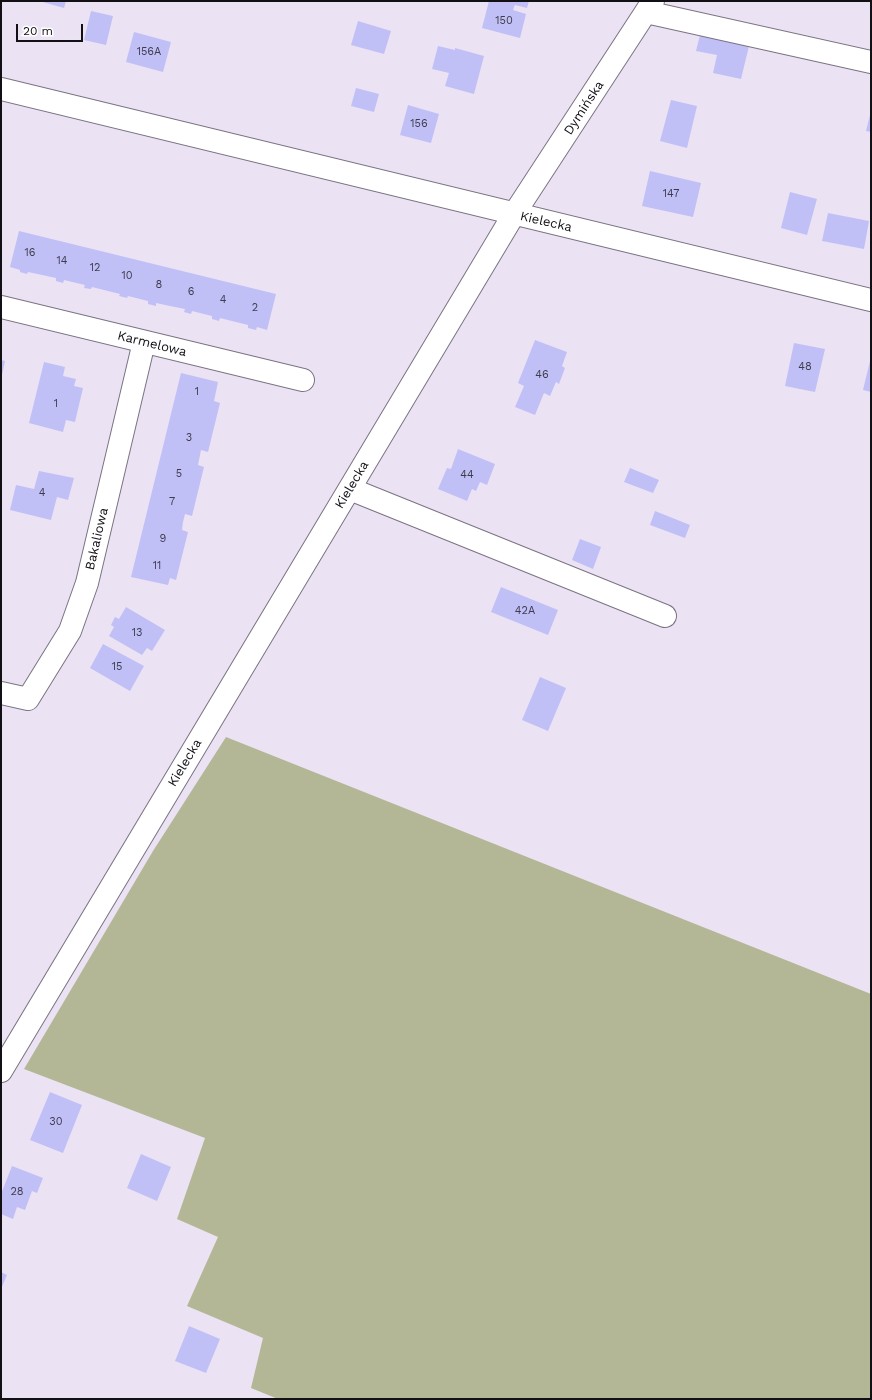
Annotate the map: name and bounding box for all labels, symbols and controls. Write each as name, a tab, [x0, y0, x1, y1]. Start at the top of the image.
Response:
house number: 150	[495, 14, 513, 28]
scale bar	[18, 16, 85, 42]
text: 20 m	[23, 24, 53, 38]
house number: 156A	[137, 45, 161, 59]
street label: Dymińska	[561, 78, 607, 138]
house number: 156	[410, 117, 428, 131]
house number: 147	[663, 187, 679, 201]
street label: Kielecka	[519, 208, 573, 236]
house number: 16	[25, 246, 35, 260]
house number: 14	[56, 254, 68, 268]
house number: 12	[90, 261, 100, 275]
house number: 10	[121, 269, 133, 283]
house number: 8	[156, 278, 162, 292]
house number: 6	[188, 285, 194, 299]
house number: 4	[220, 293, 226, 307]
house number: 2	[252, 301, 258, 315]
street label: Karmelowa	[116, 328, 188, 360]
house number: 48	[798, 360, 812, 374]
house number: 46	[535, 368, 549, 382]
house number: 1	[195, 385, 199, 399]
house number: 1	[54, 397, 58, 411]
house number: 3	[186, 431, 192, 445]
street label: Kielecka	[332, 458, 372, 512]
house number: 5	[176, 467, 182, 481]
house number: 44	[460, 468, 474, 482]
house number: 4	[39, 486, 45, 500]
house number: 7	[169, 495, 175, 509]
street label: Bakaliowa	[82, 506, 112, 572]
house number: 9	[160, 532, 166, 546]
house number: 11	[153, 559, 161, 573]
house number: 42A	[515, 604, 535, 618]
house number: 13	[132, 626, 142, 640]
house number: 15	[112, 660, 122, 674]
street label: Kielecka	[165, 736, 205, 790]
house number: 30	[49, 1115, 63, 1129]
house number: 28	[10, 1185, 24, 1199]

